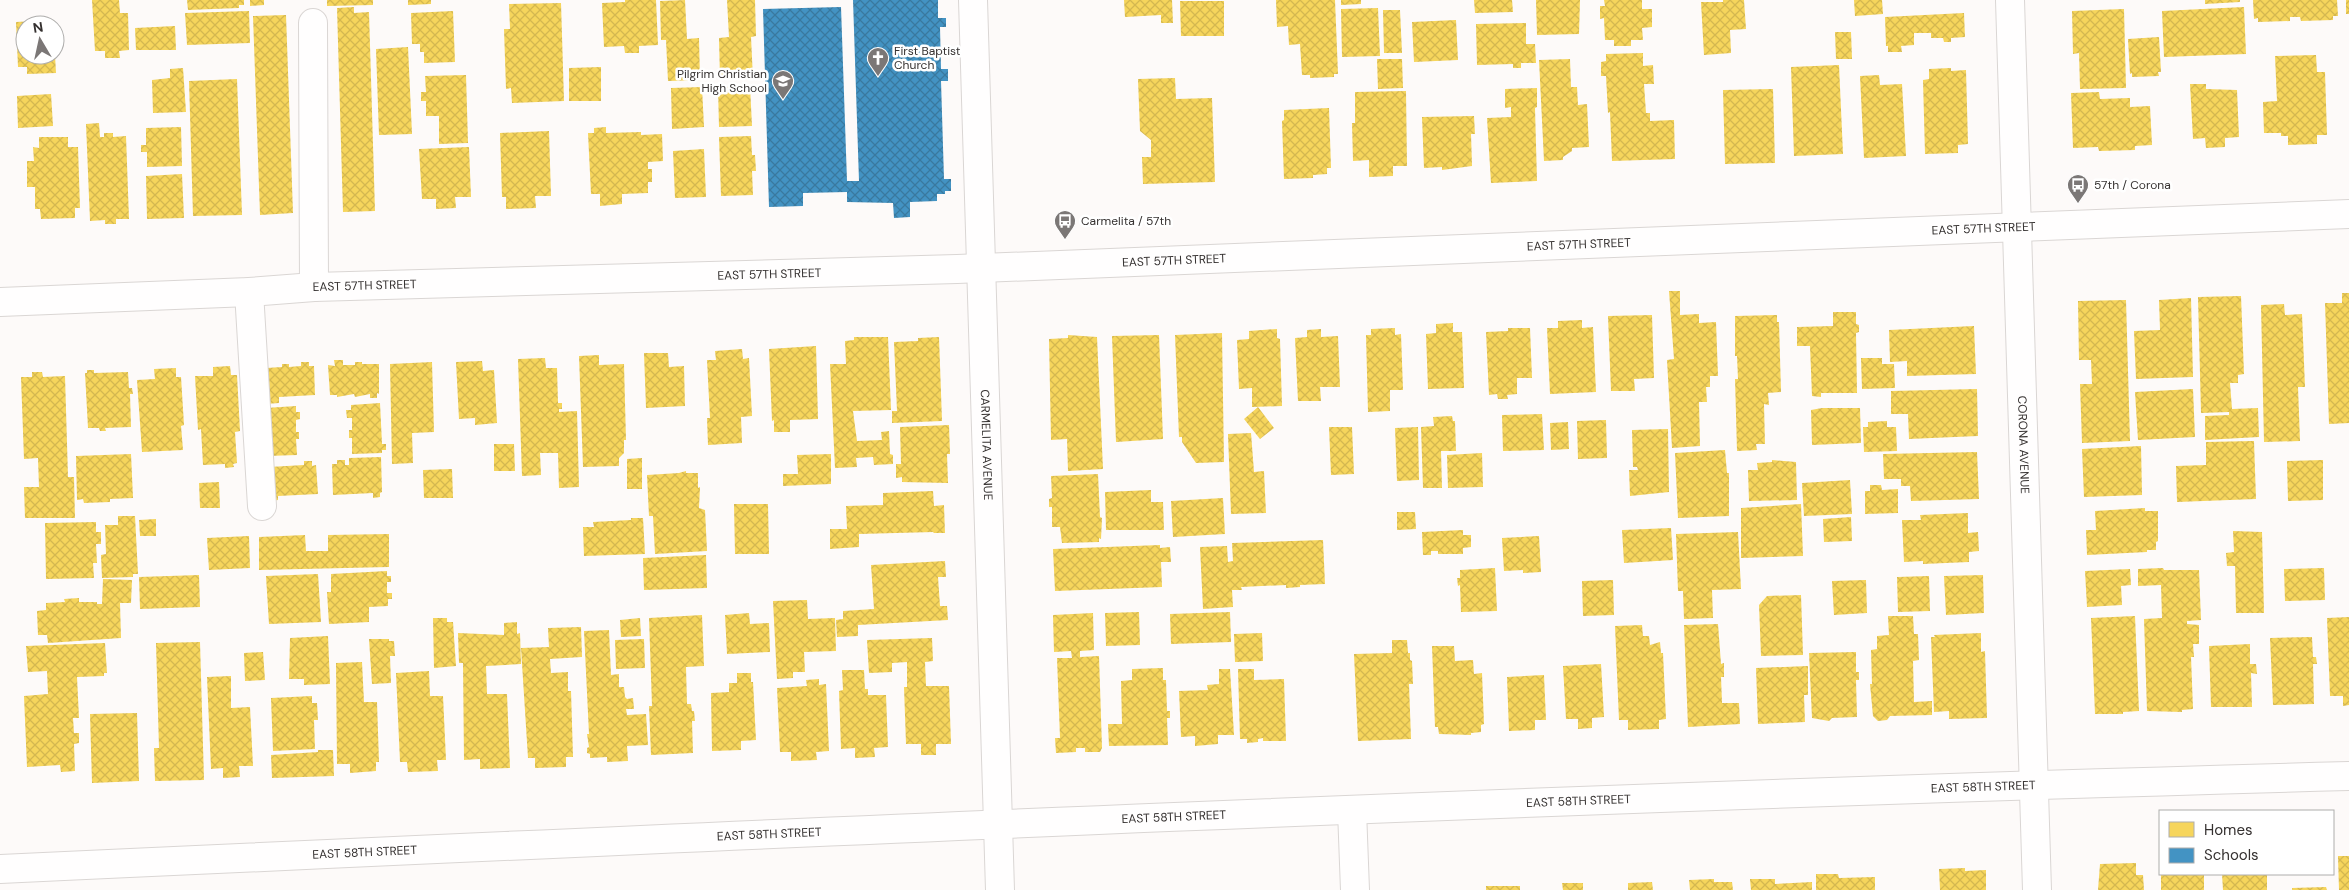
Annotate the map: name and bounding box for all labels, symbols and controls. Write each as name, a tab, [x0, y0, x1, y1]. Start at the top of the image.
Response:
north arrow	[15, 15, 65, 65]
text: N	[32, 17, 44, 37]
place label: First Baptist Church	[894, 43, 961, 73]
church icon: First Baptist Church	[866, 46, 890, 77]
place label: Pilgrim Christian High School	[677, 66, 767, 96]
school or university icon: Pilgrim Christian High School	[771, 69, 795, 100]
bus stop icon: 57th / Corona	[2066, 173, 2090, 204]
place label: 57th / Corona	[2094, 177, 2171, 193]
bus stop icon: Carmelita / 57th	[1053, 209, 1077, 240]
place label: Carmelita / 57th	[1081, 213, 1171, 229]
street label: EAST 57TH STREET	[1931, 218, 2036, 238]
street label: EAST 57TH STREET	[1527, 234, 1631, 254]
street label: EAST 57TH STREET	[1122, 250, 1227, 270]
street label: EAST 57TH STREET	[717, 265, 822, 284]
street label: EAST 57TH STREET	[312, 276, 417, 295]
street label: CARMELITA AVENUE	[977, 389, 996, 501]
street label: CORONA AVENUE	[2014, 395, 2033, 494]
street label: EAST 58TH STREET	[1931, 777, 2036, 797]
street label: EAST 58TH STREET	[1526, 791, 1631, 811]
street label: EAST 58TH STREET	[1121, 807, 1227, 827]
legend	[2159, 810, 2334, 875]
text: Homes	[2204, 820, 2253, 840]
street label: EAST 58TH STREET	[717, 824, 822, 844]
street label: EAST 58TH STREET	[312, 842, 418, 863]
text: Schools	[2204, 845, 2259, 865]

